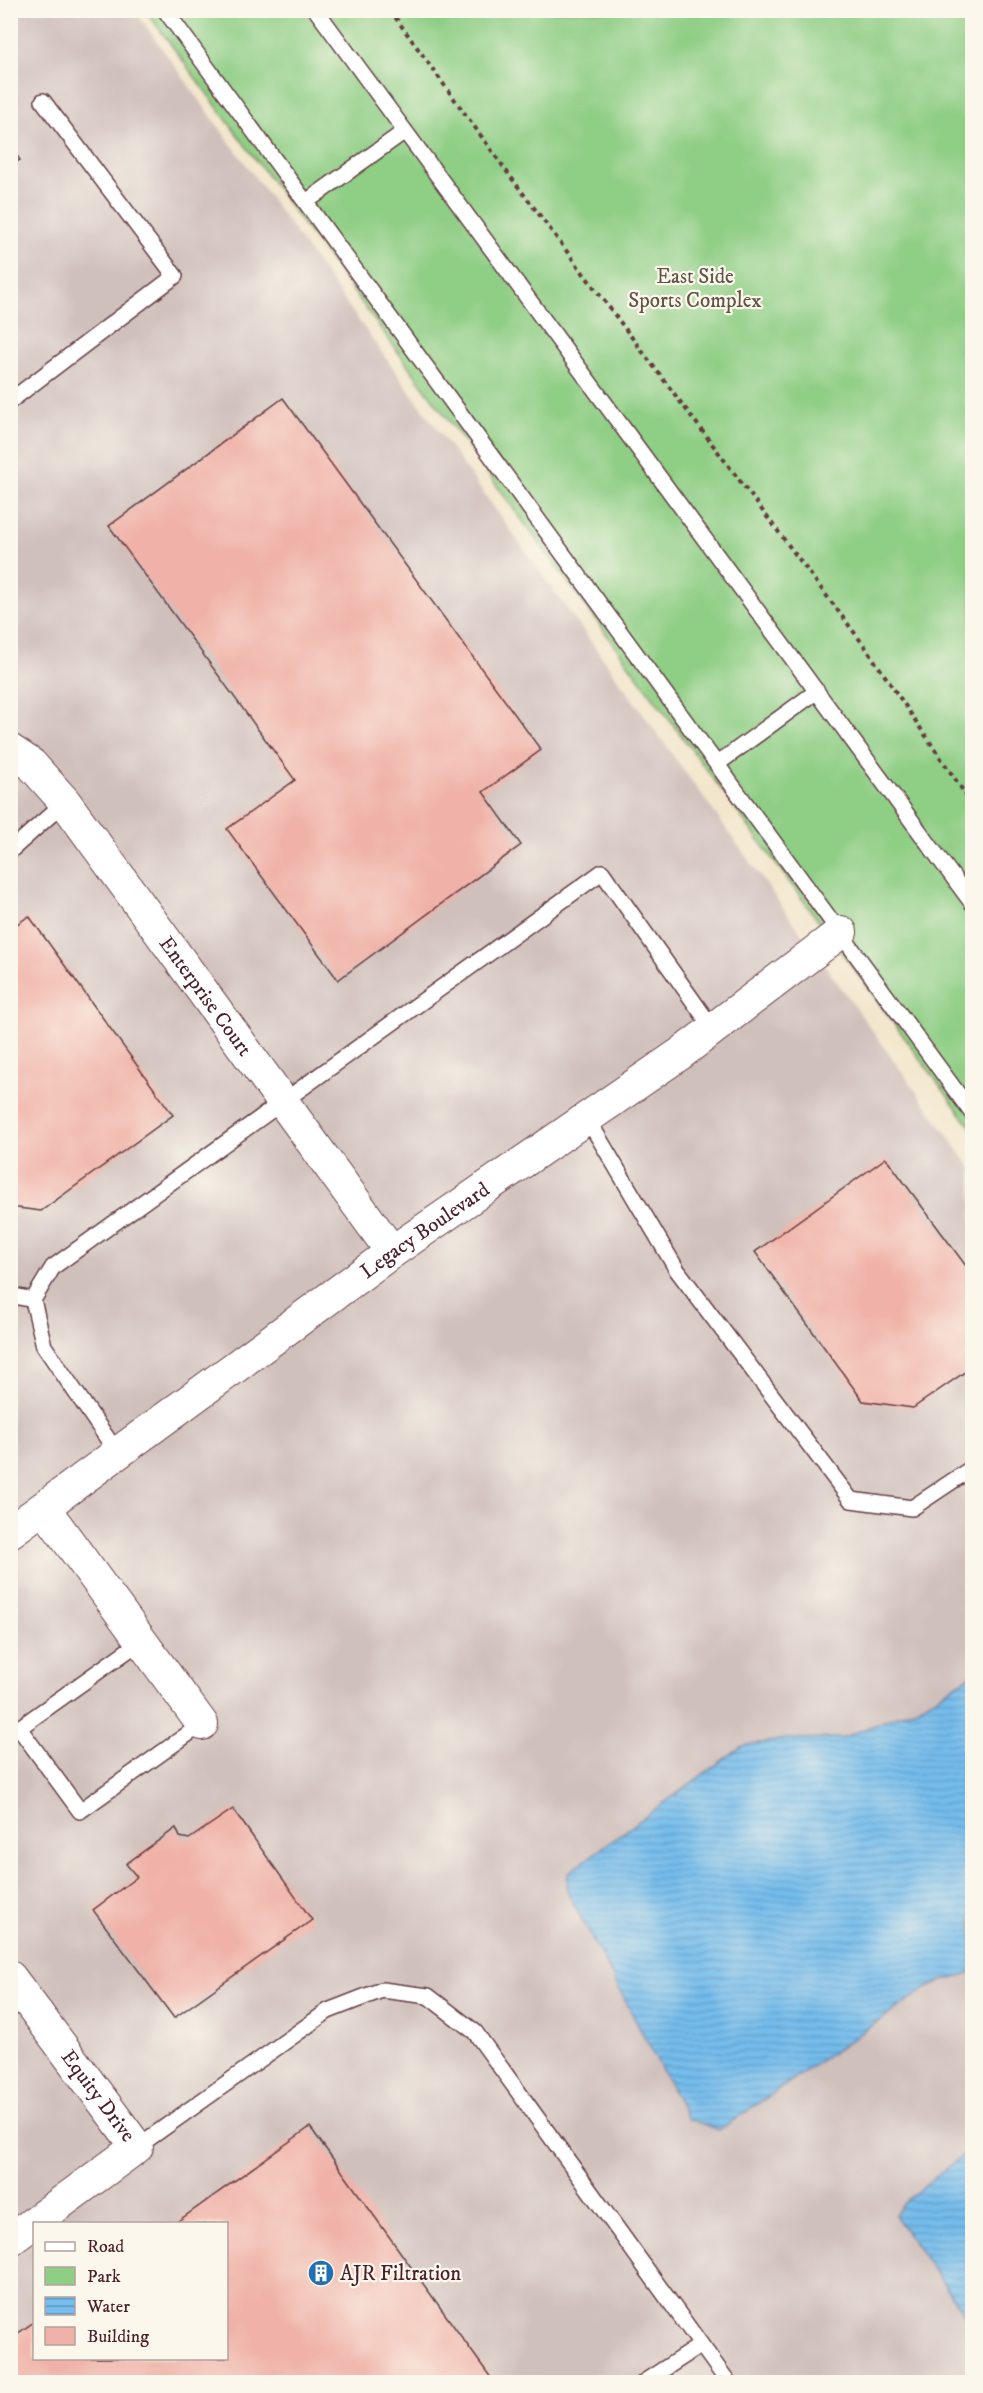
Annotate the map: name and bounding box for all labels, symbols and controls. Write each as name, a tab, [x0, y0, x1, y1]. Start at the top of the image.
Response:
park label: East Side Sports Complex	[628, 264, 762, 314]
street label: Enterprise Court	[153, 932, 258, 1062]
street label: Legacy Boulevard	[356, 1177, 495, 1285]
street label: Equity Drive	[55, 2045, 141, 2148]
legend	[33, 2222, 228, 2360]
text: Road	[87, 2236, 124, 2258]
building icon: AJR Filtration	[306, 2258, 336, 2288]
place label: AJR Filtration	[340, 2261, 461, 2287]
text: Park	[87, 2266, 121, 2288]
text: Water	[86, 2296, 130, 2318]
text: Building	[87, 2326, 149, 2348]

